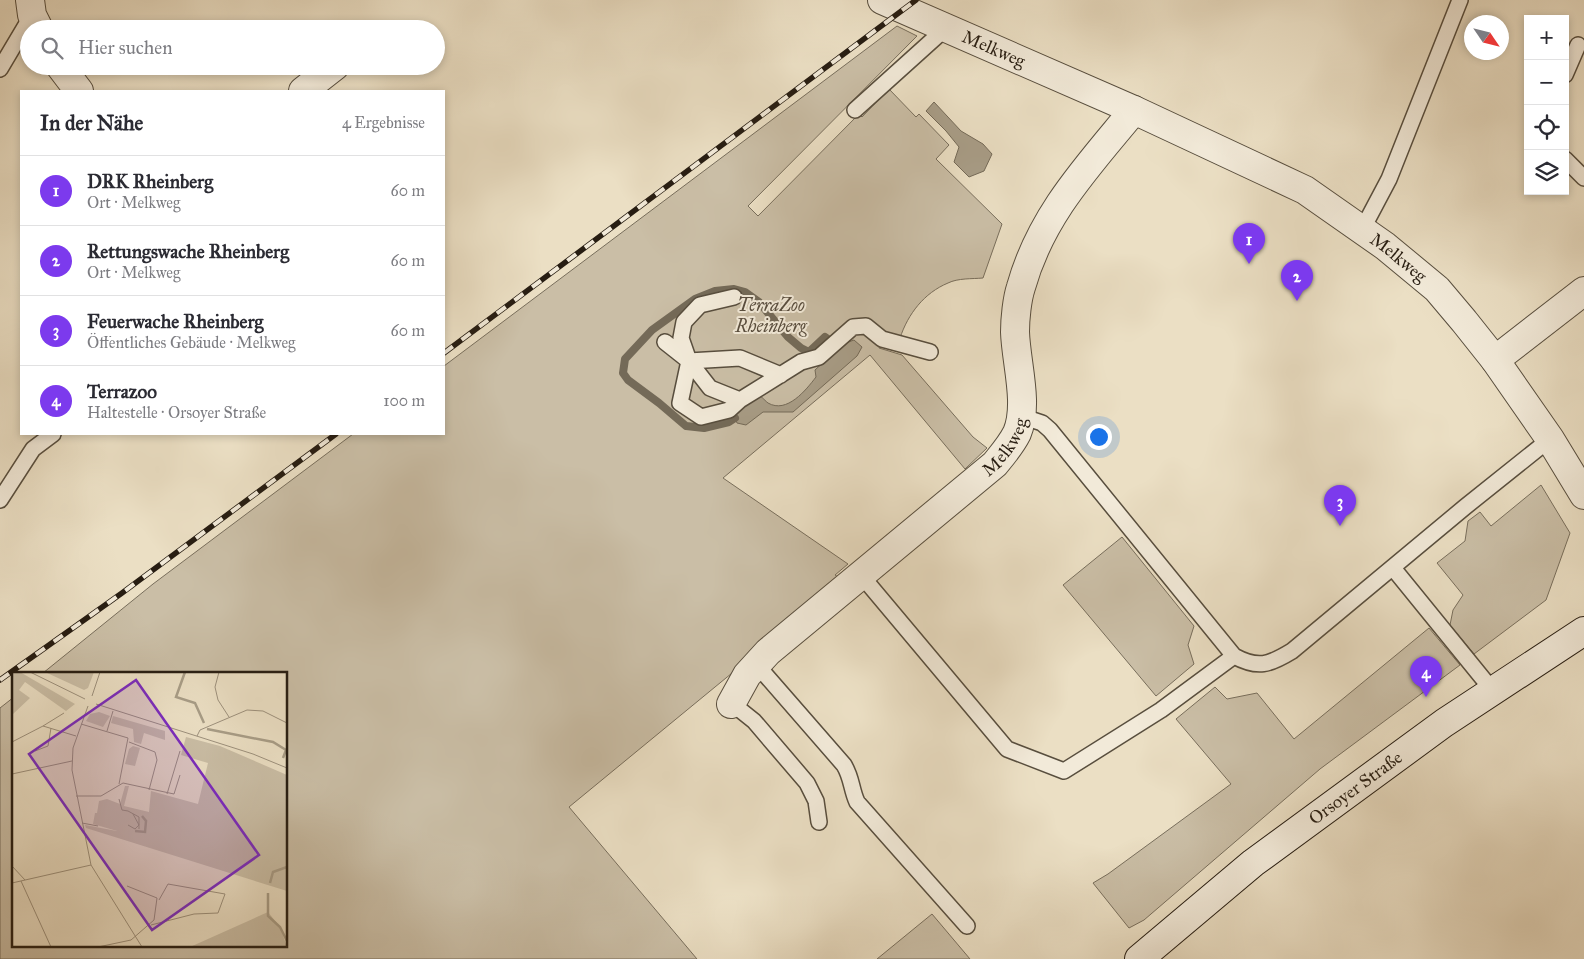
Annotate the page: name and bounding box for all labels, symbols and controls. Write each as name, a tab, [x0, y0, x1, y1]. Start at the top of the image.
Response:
north arrow	[1464, 15, 1509, 60]
map controls	[1524, 15, 1569, 195]
button: +	[1524, 15, 1569, 60]
search box	[20, 20, 445, 75]
street label: Melkweg	[959, 25, 1029, 73]
icon: search	[38, 34, 66, 62]
text: Hier suchen	[78, 36, 172, 59]
button: −	[1524, 60, 1569, 105]
button: locate	[1524, 105, 1569, 150]
text: In der Nähe	[40, 110, 143, 136]
text: 4 Ergebnisse	[342, 113, 425, 132]
button: layers	[1524, 150, 1569, 195]
text: DRK Rheinberg	[87, 170, 213, 193]
text: 1	[53, 181, 59, 200]
text: 60 m	[391, 181, 425, 200]
text: Ort · Melkweg	[87, 193, 180, 212]
pin: 1	[1233, 223, 1265, 264]
street label: Melkweg	[1366, 228, 1432, 288]
text: Rettungswache Rheinberg	[87, 240, 289, 263]
text: 2	[52, 251, 60, 270]
text: 60 m	[391, 251, 425, 270]
pin: 2	[1281, 260, 1313, 301]
text: Ort · Melkweg	[87, 263, 180, 282]
park label: TerraZoo Rheinberg	[734, 294, 808, 337]
text: Feuerwache Rheinberg	[87, 310, 263, 333]
text: 3	[53, 321, 59, 340]
text: 60 m	[391, 321, 425, 340]
text: Öffentliches Gebäude · Melkweg	[87, 333, 296, 352]
text: Terrazoo	[87, 380, 157, 403]
text: 4	[52, 391, 60, 410]
text: 100 m	[383, 391, 425, 410]
text: Haltestelle · Orsoyer Straße	[87, 403, 266, 422]
street label: Melkweg	[978, 415, 1033, 481]
your location	[1086, 424, 1112, 450]
pin: 3	[1324, 485, 1356, 526]
pin: 4	[1410, 656, 1442, 697]
inset map	[12, 672, 288, 946]
street label: Orsoyer Straße	[1304, 746, 1406, 829]

